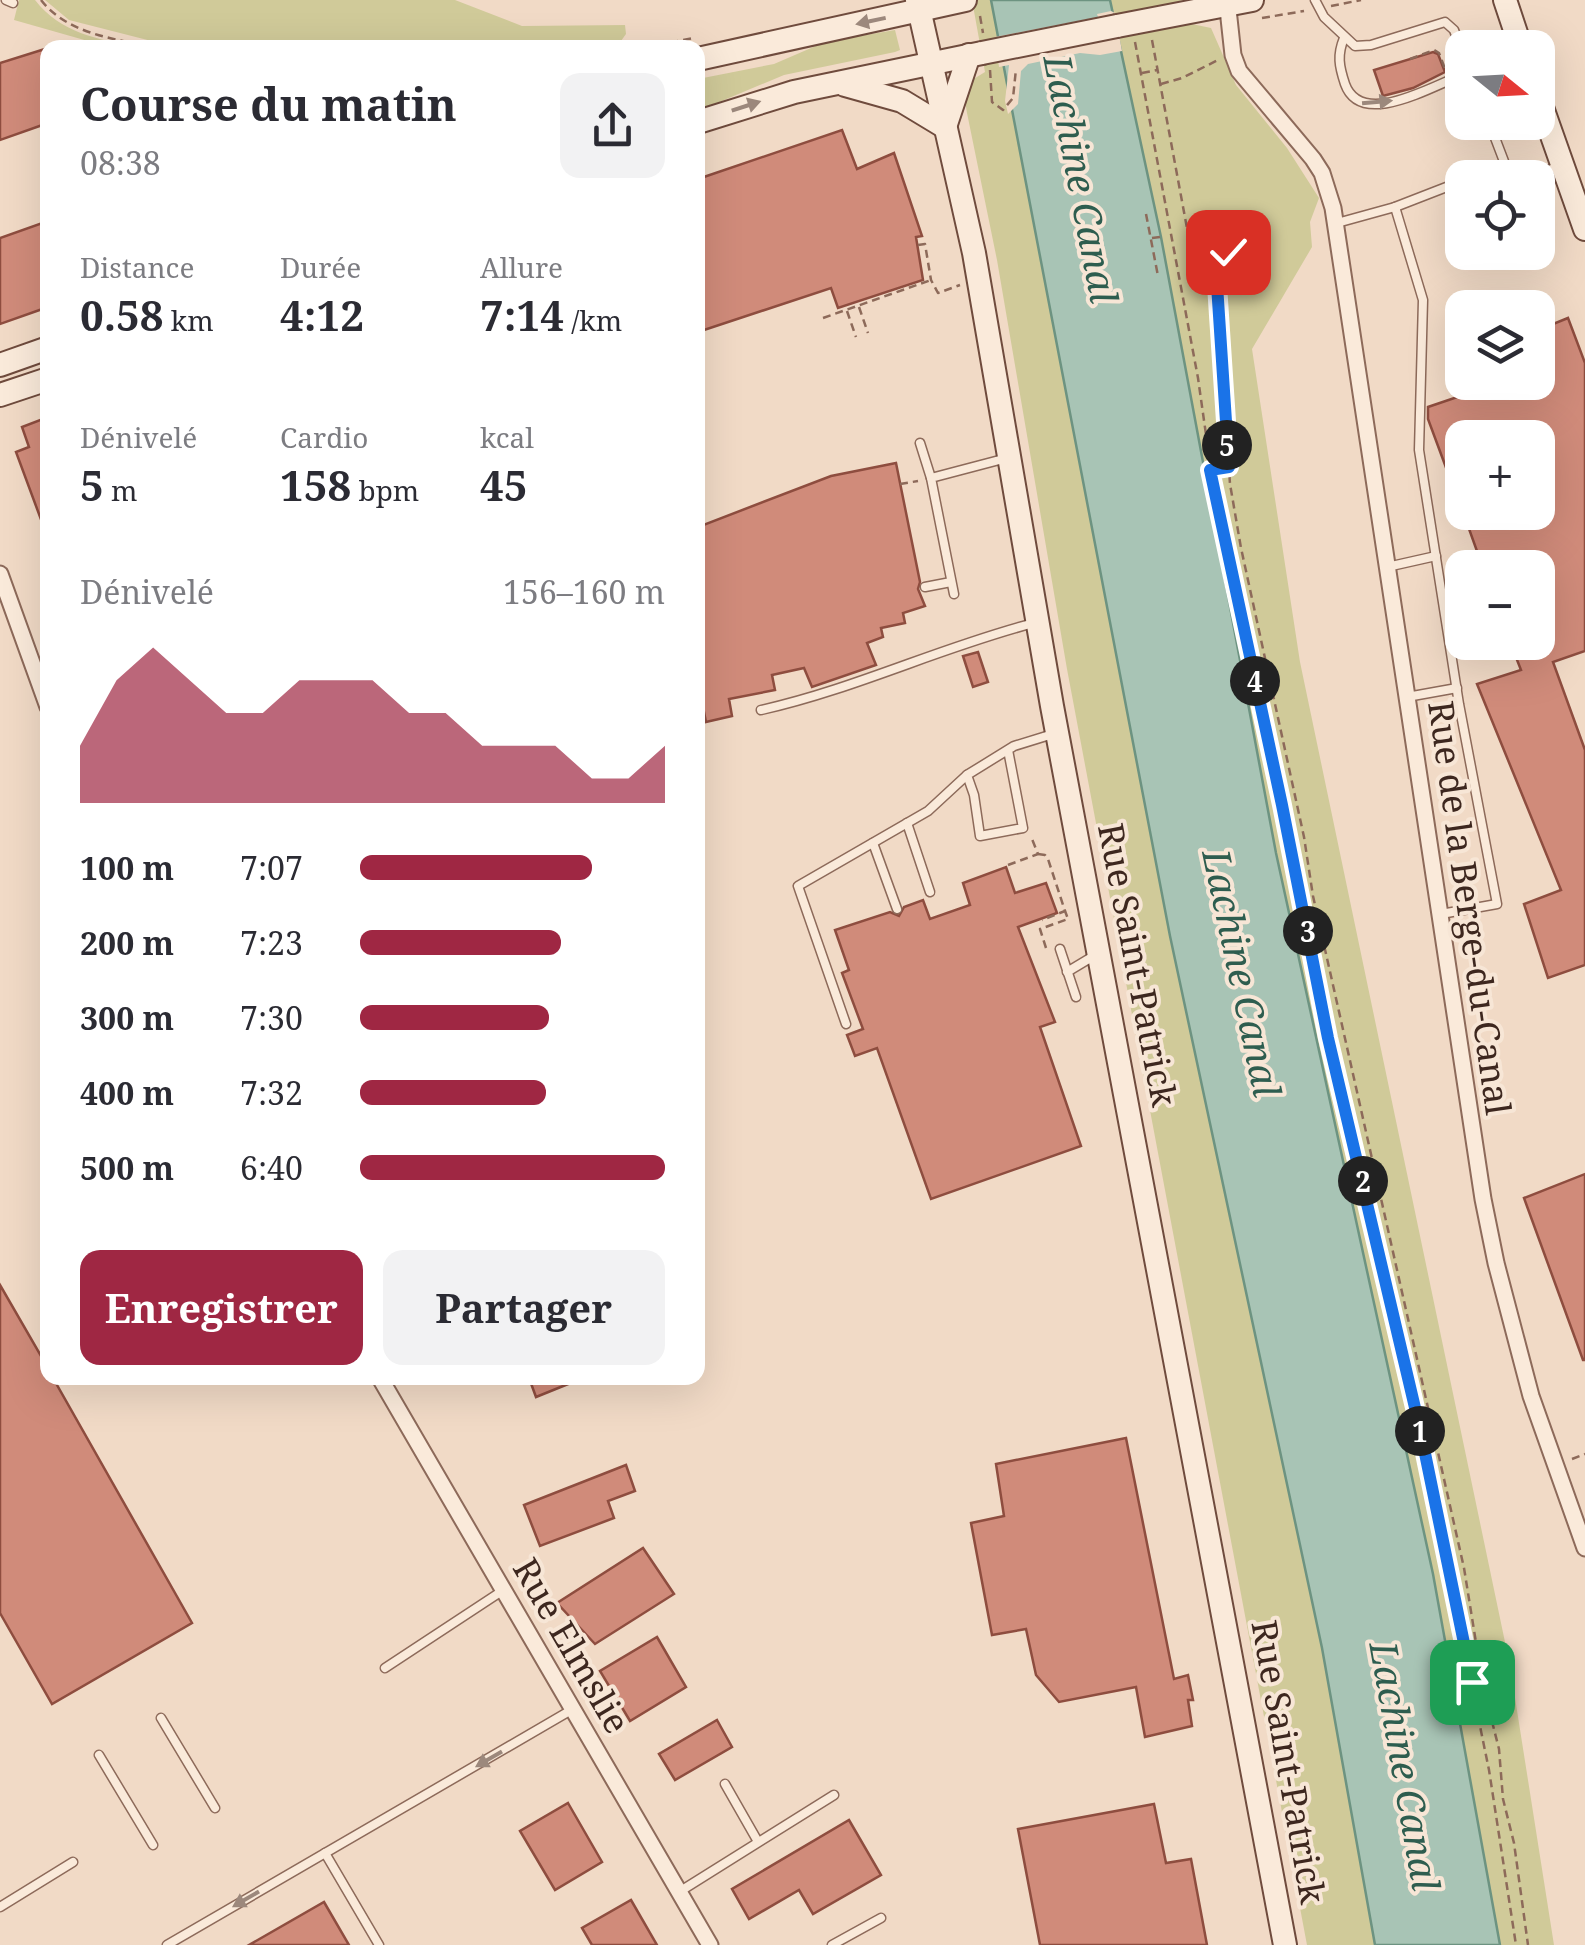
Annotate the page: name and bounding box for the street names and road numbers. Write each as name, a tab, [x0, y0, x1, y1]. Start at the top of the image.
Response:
street label: Rue de la Berge-du-Canal	[1418, 698, 1523, 1118]
street label: Rue Saint-Patrick	[1088, 819, 1189, 1111]
street label: Rue Elmslie	[503, 1549, 641, 1742]
street label: Rue Saint-Patrick	[1241, 1616, 1338, 1908]

